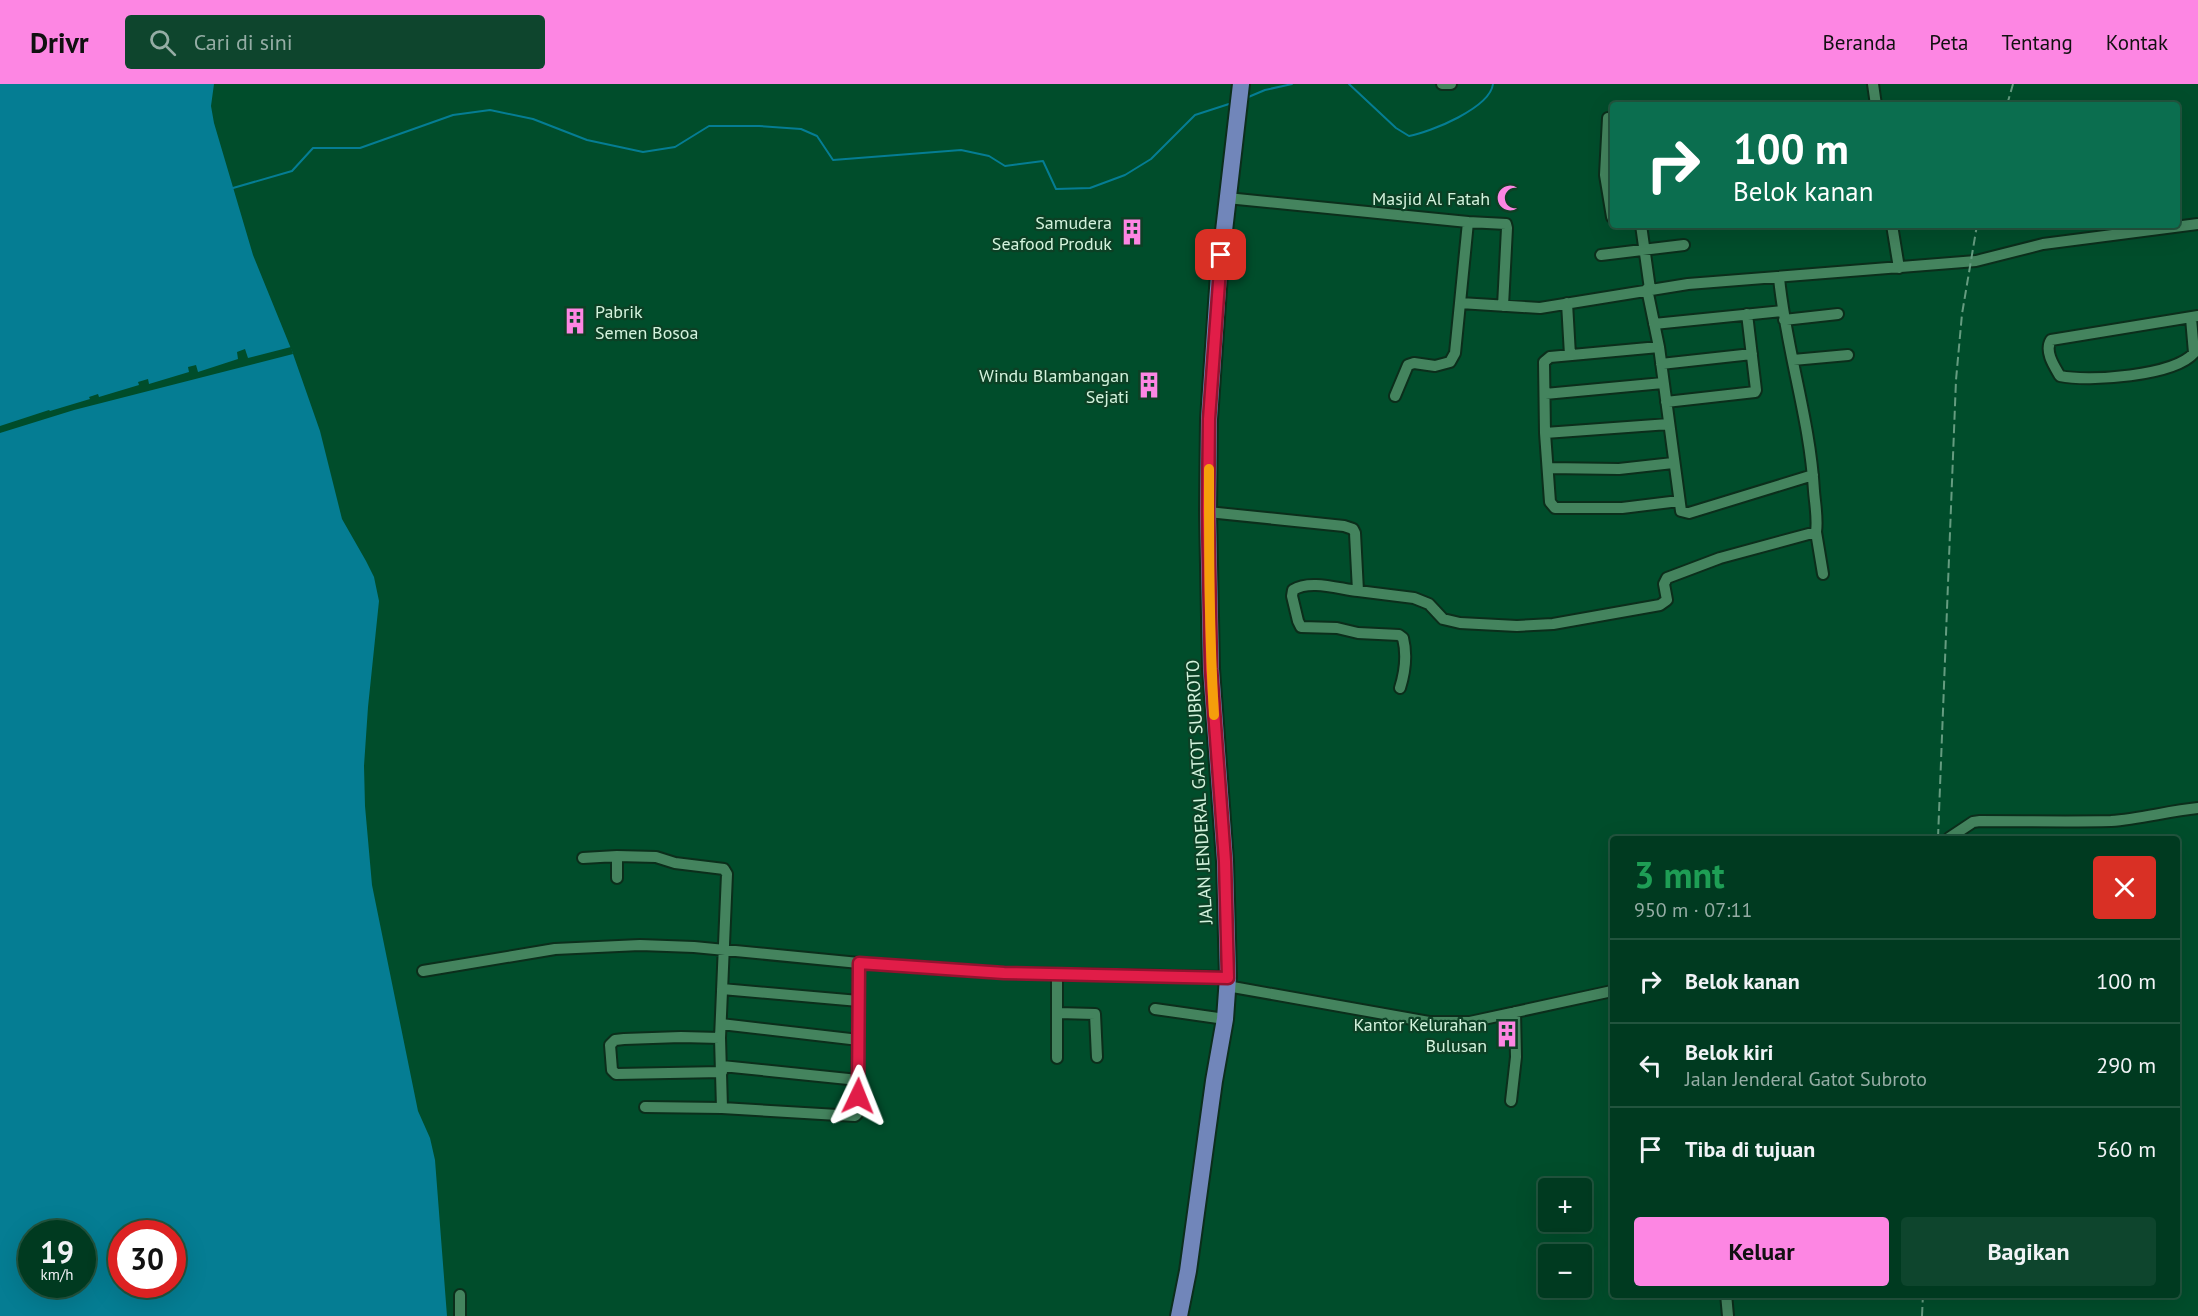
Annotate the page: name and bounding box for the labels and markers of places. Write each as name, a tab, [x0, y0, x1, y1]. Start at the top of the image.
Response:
mosque icon: Masjid Al Fatah	[1495, 183, 1525, 213]
place label: Masjid Al Fatah	[1372, 187, 1490, 210]
place label: Samudera Seafood Produk	[992, 211, 1112, 255]
building icon: Samudera Seafood Produk	[1117, 217, 1147, 247]
pin	[1195, 229, 1246, 280]
place label: Pabrik Semen Bosoa	[595, 300, 698, 344]
building icon: Pabrik Semen Bosoa	[560, 306, 590, 336]
place label: Windu Blambangan Sejati	[979, 364, 1129, 408]
building icon: Windu Blambangan Sejati	[1134, 370, 1164, 400]
place label: Kantor Kelurahan Bulusan	[1353, 1013, 1487, 1057]
building icon: Kantor Kelurahan Bulusan	[1492, 1019, 1522, 1049]

